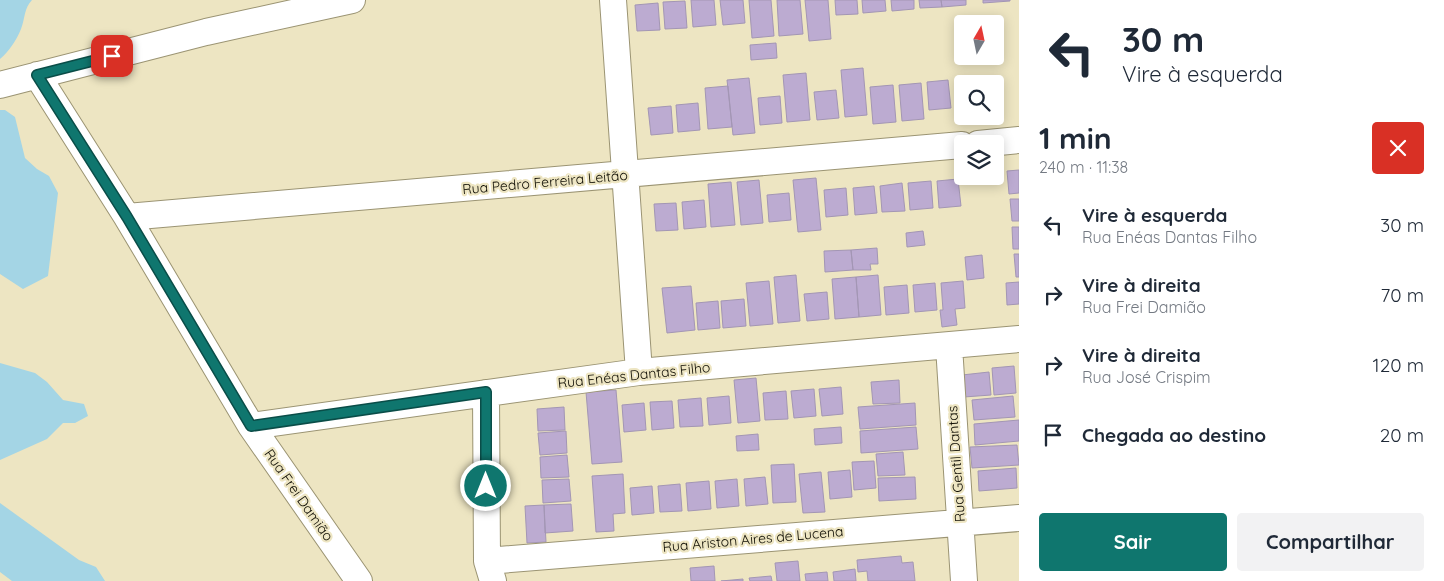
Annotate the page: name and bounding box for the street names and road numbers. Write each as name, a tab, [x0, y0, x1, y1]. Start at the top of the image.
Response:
street label: Rua Pedro Ferreira Leitão	[462, 166, 628, 198]
street label: Rua Enéas Dantas Filho	[557, 358, 711, 392]
street label: Rua Gentil Dantas	[943, 405, 969, 523]
street label: Rua Frei Damião	[261, 445, 337, 545]
street label: Rua Ariston Aires de Lucena	[662, 522, 844, 556]

